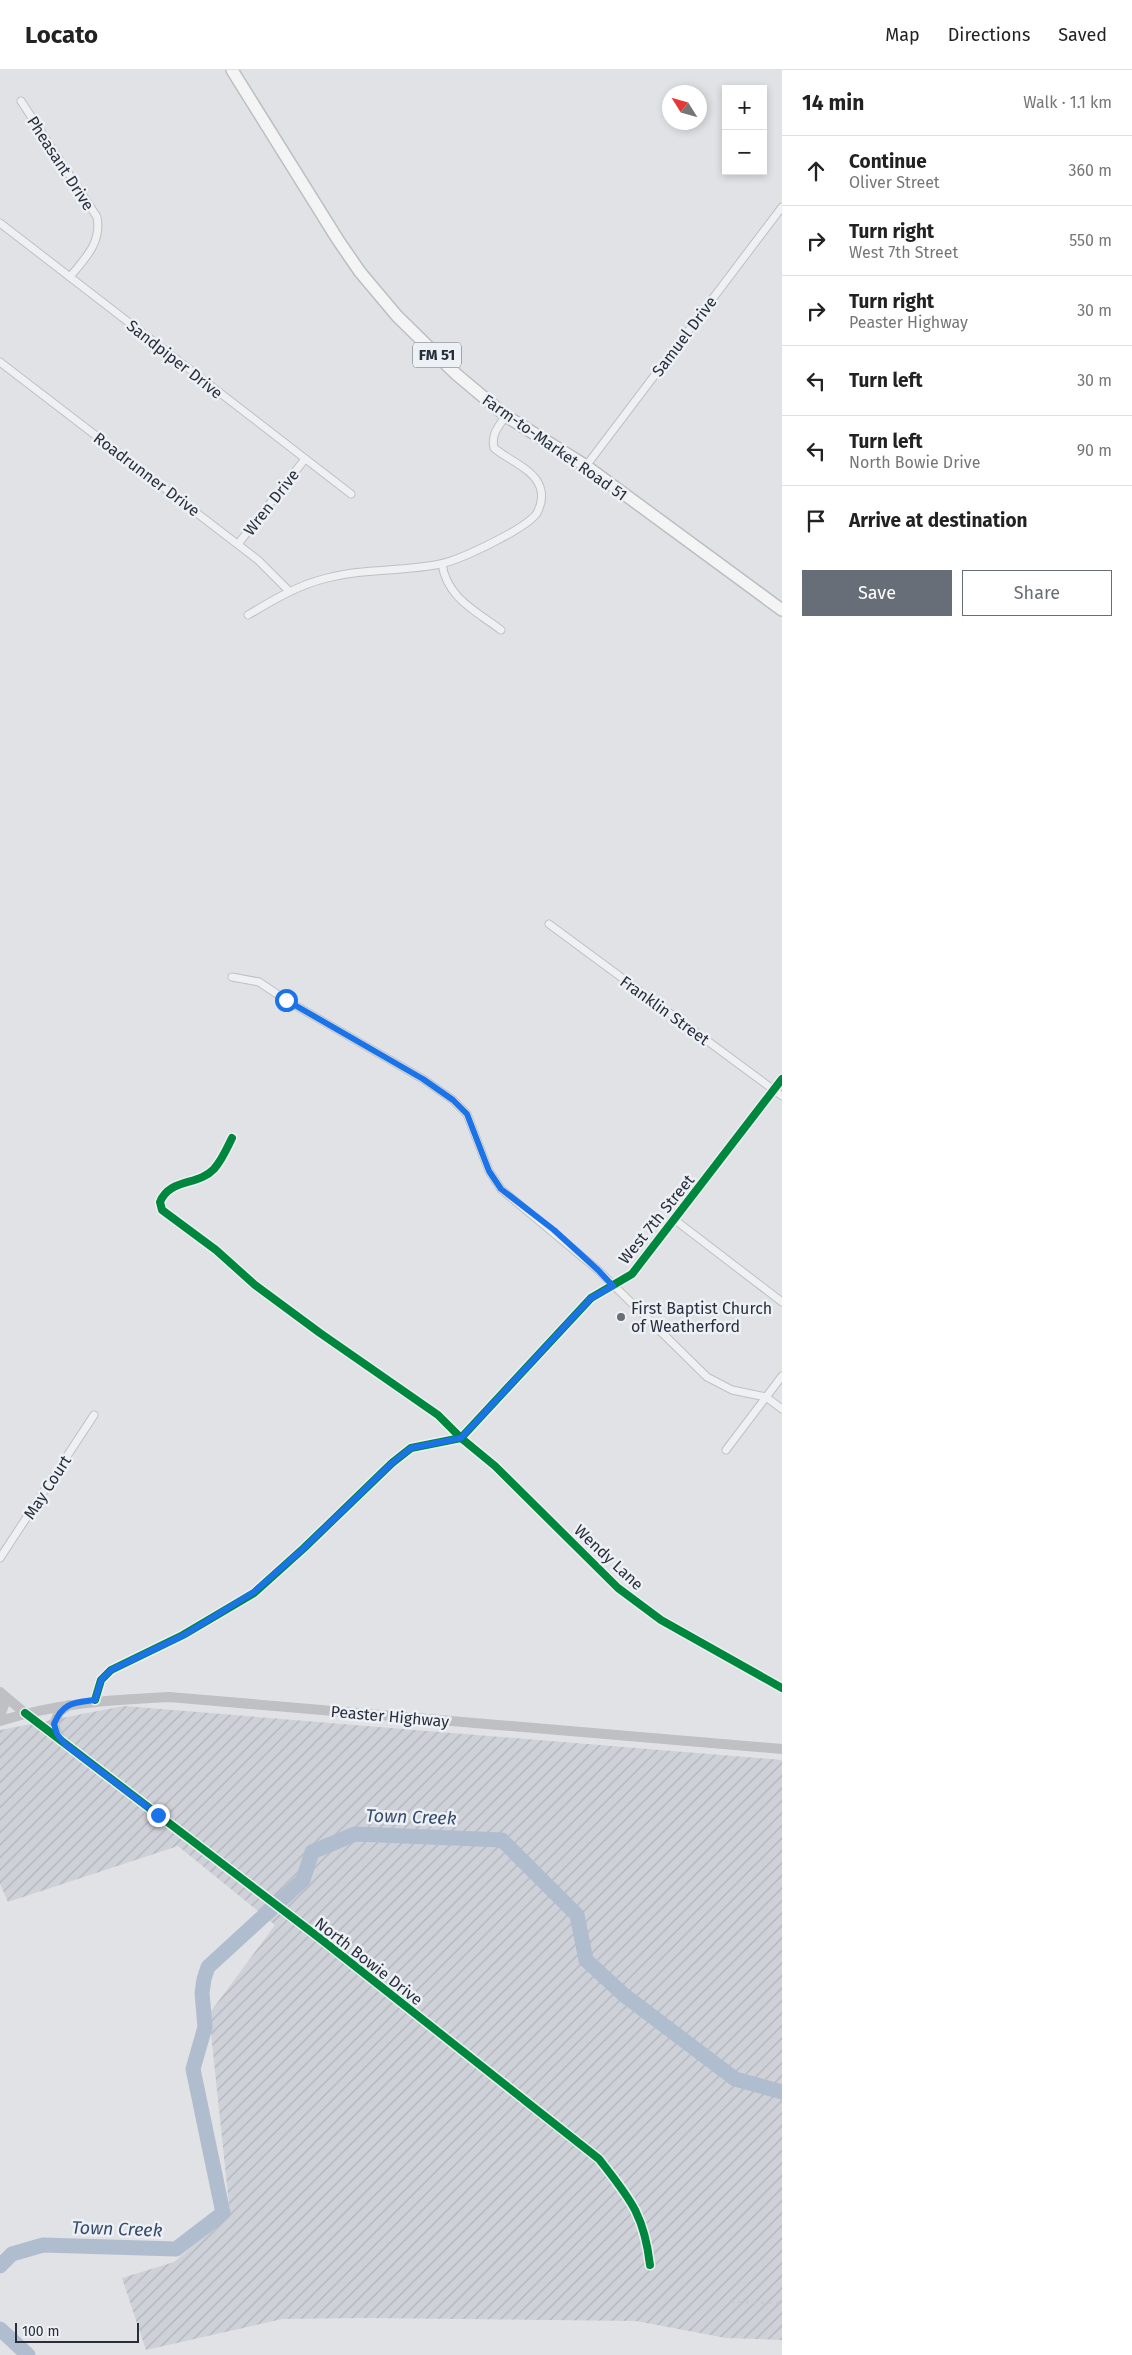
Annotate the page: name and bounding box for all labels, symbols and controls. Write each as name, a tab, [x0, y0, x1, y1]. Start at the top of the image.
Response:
text: Locato	[25, 21, 98, 49]
text: Map	[885, 24, 920, 46]
text: Directions	[948, 24, 1030, 46]
text: Saved	[1058, 24, 1107, 46]
north arrow	[662, 85, 707, 130]
map controls	[722, 85, 767, 175]
button: +	[722, 85, 767, 130]
text: 14 min	[802, 90, 864, 116]
text: Walk · 1.1 km	[1023, 93, 1112, 112]
street label: Pheasant Drive	[23, 113, 98, 214]
button: −	[722, 130, 767, 175]
text: Continue	[849, 150, 927, 173]
icon: ahead	[802, 157, 830, 185]
text: 360 m	[1069, 161, 1112, 180]
text: Oliver Street	[849, 173, 940, 192]
text: Turn right	[849, 220, 934, 243]
icon: right	[802, 227, 830, 255]
text: 550 m	[1069, 231, 1112, 250]
text: West 7th Street	[849, 243, 958, 262]
text: Turn right	[849, 290, 934, 313]
street label: Samuel Drive	[648, 292, 721, 380]
icon: right	[802, 297, 830, 325]
text: 30 m	[1077, 301, 1112, 320]
text: Peaster Highway	[849, 313, 968, 332]
street label: Sandpiper Drive	[123, 316, 226, 403]
road number: FM 51	[413, 342, 461, 368]
icon: left	[802, 367, 830, 395]
text: Turn left	[849, 369, 923, 392]
text: 30 m	[1077, 371, 1112, 390]
street label: Farm-to-Market Road 51	[479, 390, 631, 505]
street label: Roadrunner Drive	[90, 428, 203, 520]
text: Turn left	[849, 430, 923, 453]
icon: left	[802, 437, 830, 465]
text: 90 m	[1077, 441, 1112, 460]
text: North Bowie Drive	[849, 453, 980, 472]
street label: Wren Drive	[240, 465, 303, 539]
icon: arrive	[802, 507, 830, 535]
text: Arrive at destination	[849, 509, 1028, 532]
button: Save	[802, 570, 952, 616]
button: Share	[962, 570, 1112, 616]
street label: Franklin Street	[616, 972, 713, 1049]
route start	[275, 989, 298, 1012]
street label: West 7th Street	[615, 1171, 698, 1268]
place label: First Baptist Church of Weatherford	[631, 1299, 772, 1336]
marker: First Baptist Church of Weatherford	[615, 1311, 627, 1323]
street label: May Court	[20, 1452, 75, 1523]
street label: Wendy Lane	[570, 1521, 647, 1594]
street label: Peaster Highway	[330, 1702, 450, 1731]
route end	[147, 1804, 170, 1827]
water label: Town Creek	[365, 1804, 457, 1830]
street label: North Bowie Drive	[311, 1913, 426, 2009]
water label: Town Creek	[71, 2216, 163, 2242]
scale bar	[15, 2320, 139, 2343]
text: 100 m	[22, 2323, 59, 2340]

